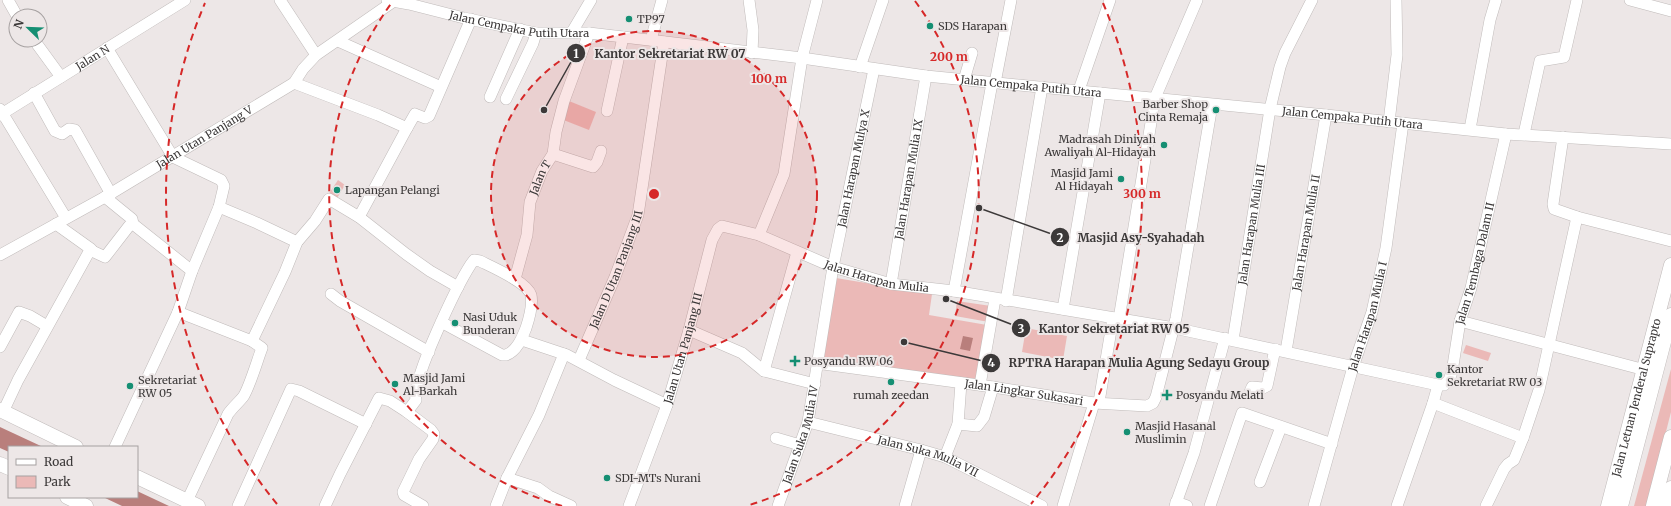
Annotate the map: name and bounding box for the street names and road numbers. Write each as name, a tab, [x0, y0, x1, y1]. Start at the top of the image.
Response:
street label: Jalan Cempaka Putih Utara	[447, 7, 589, 40]
street label: Jalan N	[72, 41, 113, 74]
street label: Jalan Cempaka Putih Utara	[959, 72, 1102, 100]
street label: Jalan Utan Panjang V	[153, 102, 256, 172]
street label: Jalan Cempaka Putih Utara	[1280, 104, 1424, 132]
street label: Jalan Harapan Mulya X	[834, 108, 873, 230]
street label: Jalan Harapan Mulia IX	[891, 118, 926, 242]
street label: Jalan T	[526, 157, 554, 198]
street label: Jalan Harapan Mulia III	[1235, 163, 1268, 287]
street label: Jalan Harapan Mulia II	[1289, 173, 1323, 293]
street label: Jalan Tembaga Dalam II	[1452, 201, 1497, 326]
street label: Jalan D Utan Panjang III	[586, 210, 646, 332]
street label: Jalan Harapan Mulia	[821, 257, 930, 295]
street label: Jalan Harapan Mulia I	[1345, 260, 1390, 374]
street label: Jalan Utan Panjang III	[660, 291, 705, 406]
street label: Jalan Letnan Jenderal Suprapto	[1609, 316, 1664, 479]
street label: Jalan Lingkar Sukasari	[963, 376, 1085, 408]
street label: Jalan Suka Mulia IV	[779, 384, 821, 487]
street label: Jalan Suka Mulia VII	[875, 432, 981, 480]

